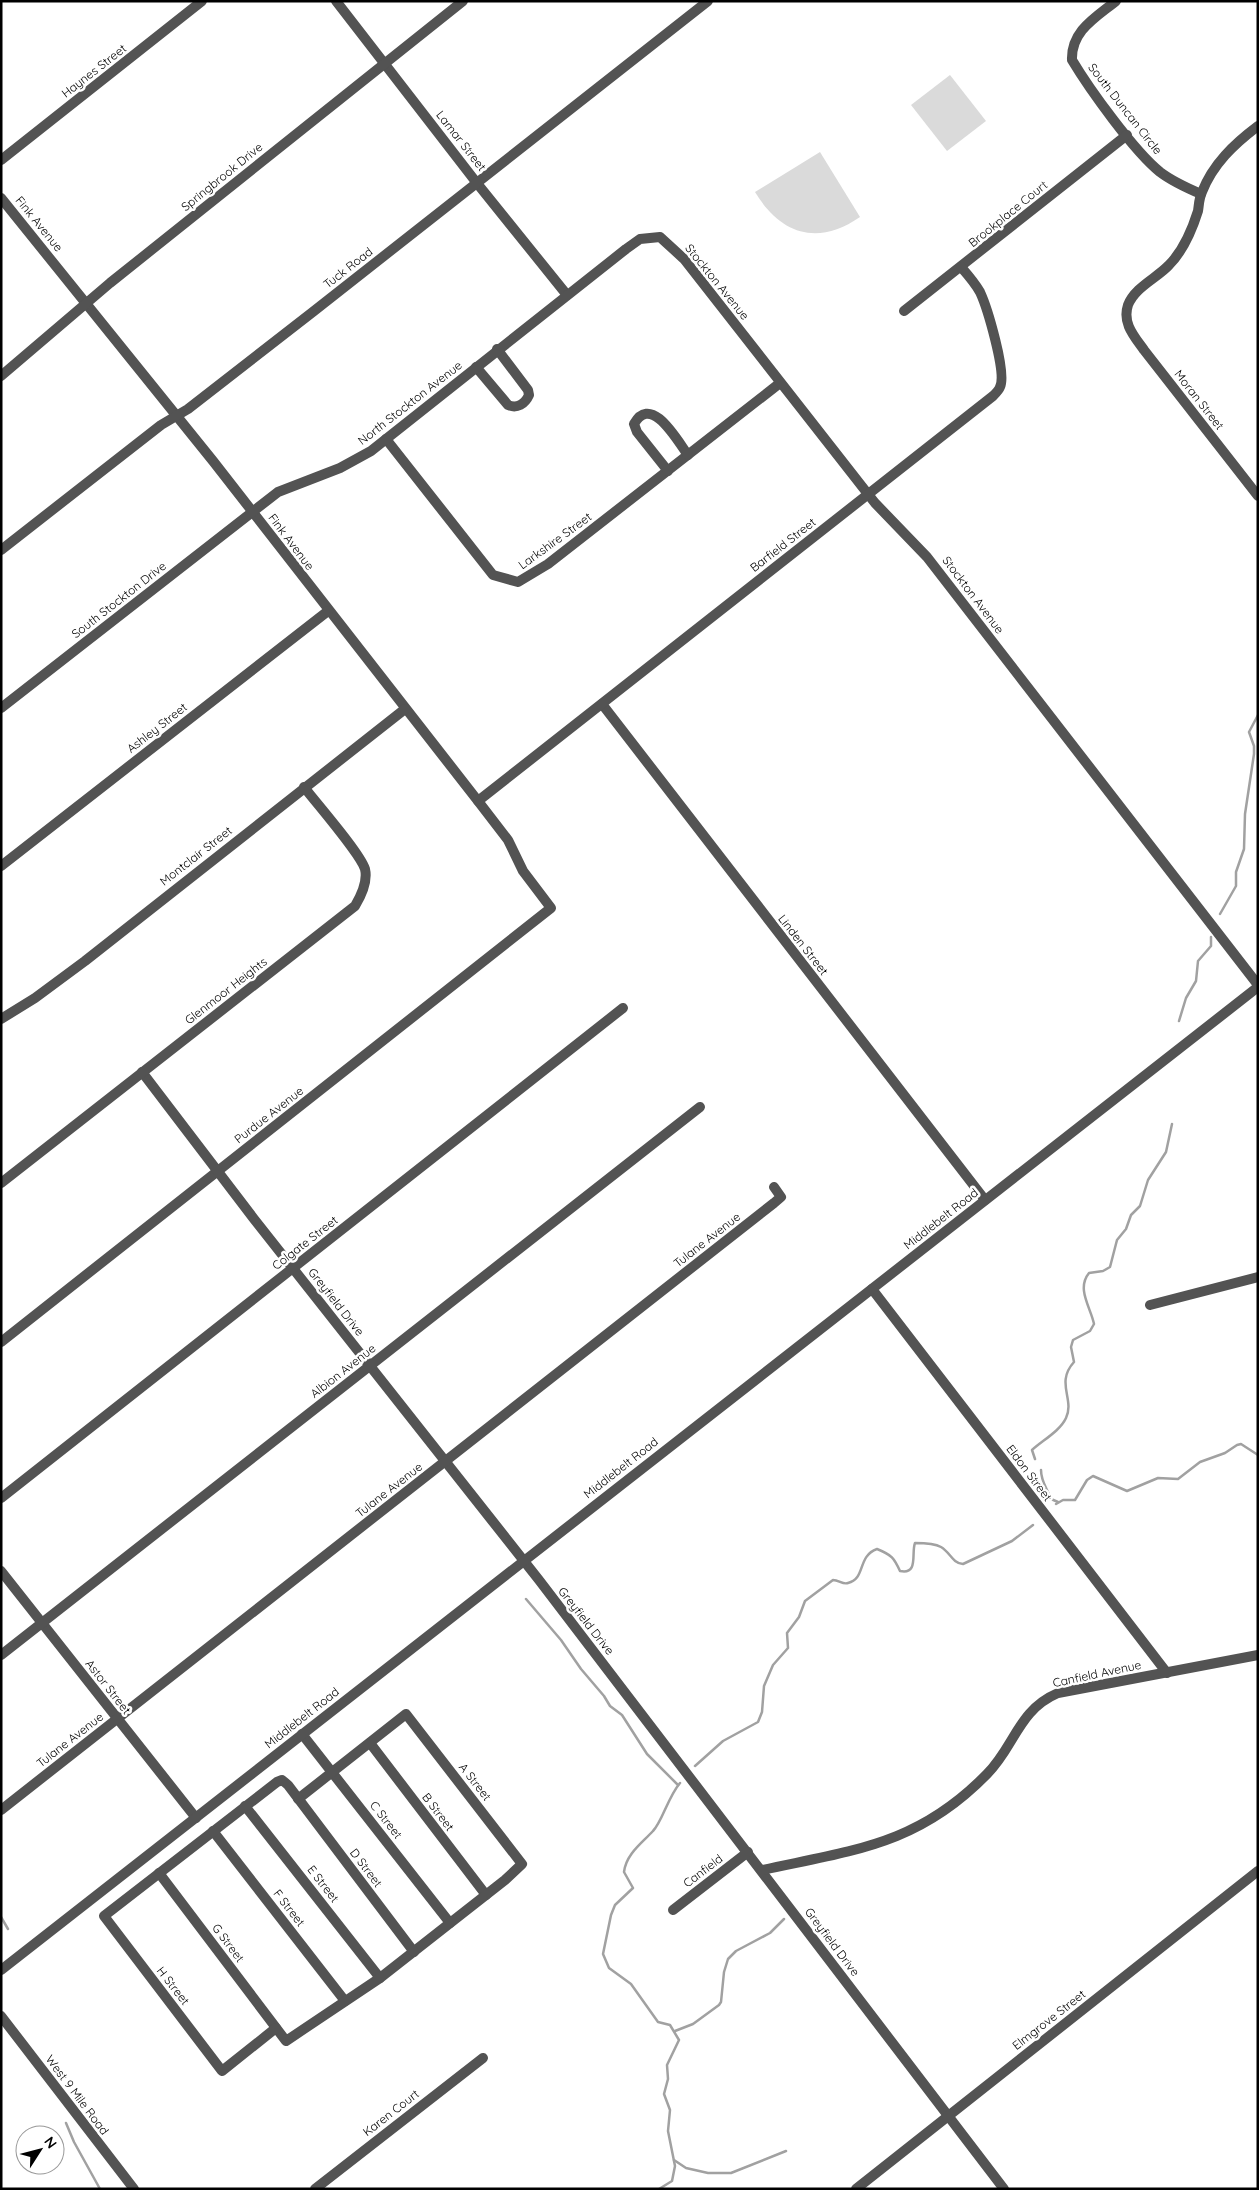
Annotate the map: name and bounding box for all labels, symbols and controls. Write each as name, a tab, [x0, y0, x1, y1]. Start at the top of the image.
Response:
street label: Haynes Street	[58, 41, 129, 101]
street label: South Duncan Circle	[1085, 60, 1166, 157]
street label: Lamar Street	[433, 107, 490, 174]
street label: Springbrook Drive	[178, 139, 266, 214]
street label: Brookplace Court	[965, 177, 1050, 250]
street label: Fink Avenue	[12, 193, 66, 255]
street label: Stockton Avenue	[682, 241, 753, 323]
street label: Tuck Road	[320, 244, 375, 291]
street label: North Stockton Avenue	[355, 357, 465, 448]
street label: Moran Street	[1171, 367, 1227, 433]
street label: Larkshire Street	[515, 509, 594, 572]
street label: Fink Avenue	[265, 510, 318, 573]
street label: Barfield Street	[747, 514, 819, 575]
street label: Stockton Avenue	[939, 553, 1008, 637]
street label: South Stockton Drive	[68, 558, 169, 641]
street label: Ashley Street	[124, 699, 190, 756]
street label: Montclair Street	[157, 823, 235, 888]
street label: Linden Street	[775, 911, 832, 978]
street label: Glenmoor Heights	[182, 954, 270, 1027]
street label: Purdue Avenue	[231, 1083, 306, 1146]
street label: Middlebelt Road	[900, 1185, 981, 1252]
street label: Tulane Avenue	[670, 1209, 743, 1270]
street label: Colgate Street	[269, 1212, 341, 1273]
street label: Greyfield Drive	[305, 1265, 368, 1339]
street label: Albion Avenue	[307, 1340, 379, 1401]
street label: Middlebelt Road	[580, 1434, 661, 1501]
street label: Eldon Street	[1003, 1441, 1056, 1504]
street label: Tulane Avenue	[352, 1459, 425, 1520]
street label: Greyfield Drive	[555, 1584, 618, 1658]
street label: Astor Street	[82, 1656, 134, 1717]
street label: Canfield Avenue	[1051, 1657, 1143, 1690]
street label: Middlebelt Road	[261, 1684, 342, 1751]
street label: Tulane Avenue	[33, 1709, 106, 1770]
street label: A Street	[456, 1760, 495, 1804]
street label: B Street	[419, 1790, 458, 1834]
street label: C Street	[367, 1798, 406, 1842]
street label: D Street	[347, 1845, 386, 1890]
street label: Canfield	[680, 1851, 725, 1890]
street label: E Street	[304, 1862, 343, 1905]
street label: F Street	[270, 1886, 309, 1929]
street label: Greyfield Drive	[802, 1904, 863, 1979]
street label: G Street	[209, 1920, 248, 1965]
street label: H Street	[154, 1963, 193, 2008]
street label: Elmgrove Street	[1009, 1986, 1088, 2053]
street label: West 9 Mile Road	[42, 2052, 112, 2138]
street label: Karen Court	[360, 2086, 422, 2139]
north arrow	[15, 2125, 65, 2175]
text: N	[40, 2133, 61, 2152]

